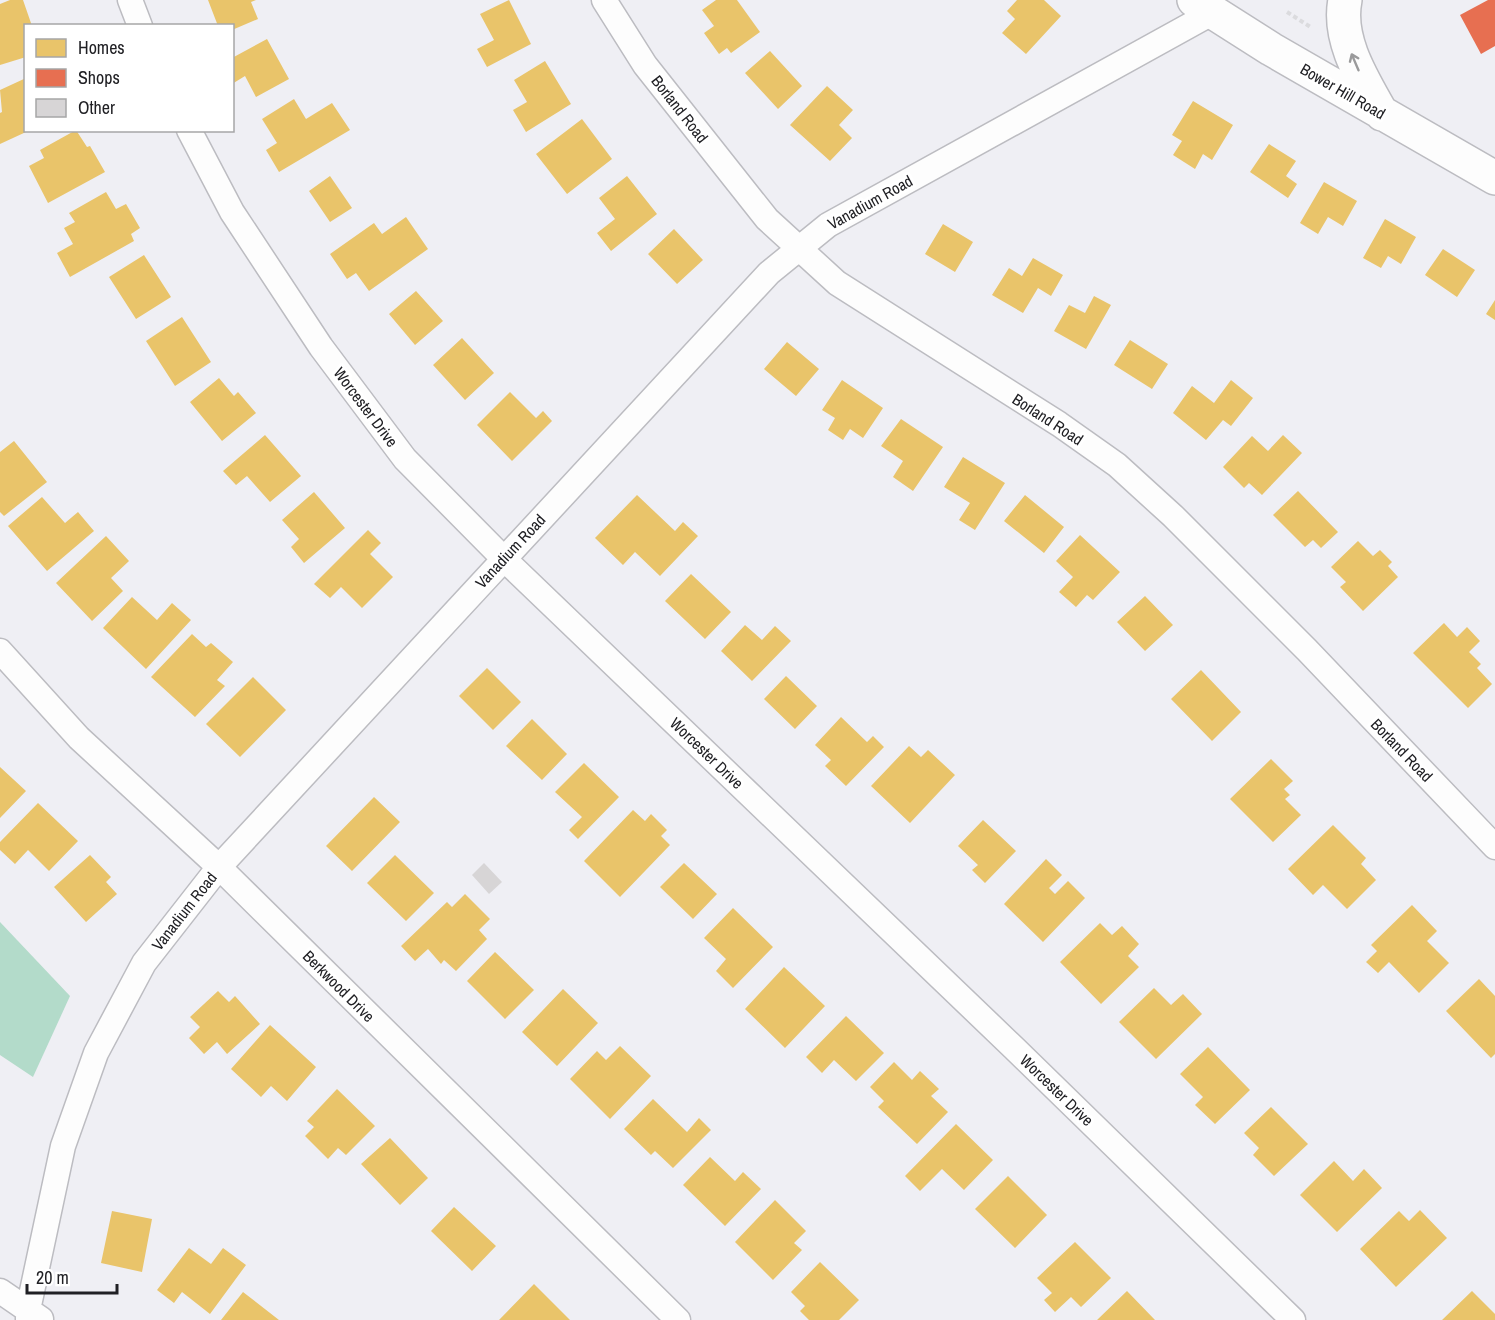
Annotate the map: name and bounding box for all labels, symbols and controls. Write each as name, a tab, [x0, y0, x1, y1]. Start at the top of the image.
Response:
legend	[24, 24, 234, 132]
text: Homes	[78, 35, 125, 60]
one-way arrow	[1349, 53, 1360, 71]
street label: Bower Hill Road	[1296, 58, 1390, 124]
text: Shops	[78, 65, 120, 90]
street label: Borland Road	[647, 71, 713, 147]
text: Other	[78, 95, 115, 120]
street label: Vanadium Road	[824, 170, 916, 234]
street label: Worcester Drive	[329, 363, 403, 451]
street label: Borland Road	[1008, 388, 1088, 450]
street label: Vanadium Road	[470, 509, 550, 593]
street label: Worcester Drive	[665, 712, 749, 794]
street label: Borland Road	[1366, 714, 1438, 786]
street label: Vanadium Road	[146, 867, 222, 955]
street label: Berkwood Drive	[298, 945, 380, 1027]
street label: Worcester Drive	[1015, 1049, 1099, 1131]
scale bar	[27, 1257, 117, 1295]
text: 20 m	[36, 1265, 69, 1290]

